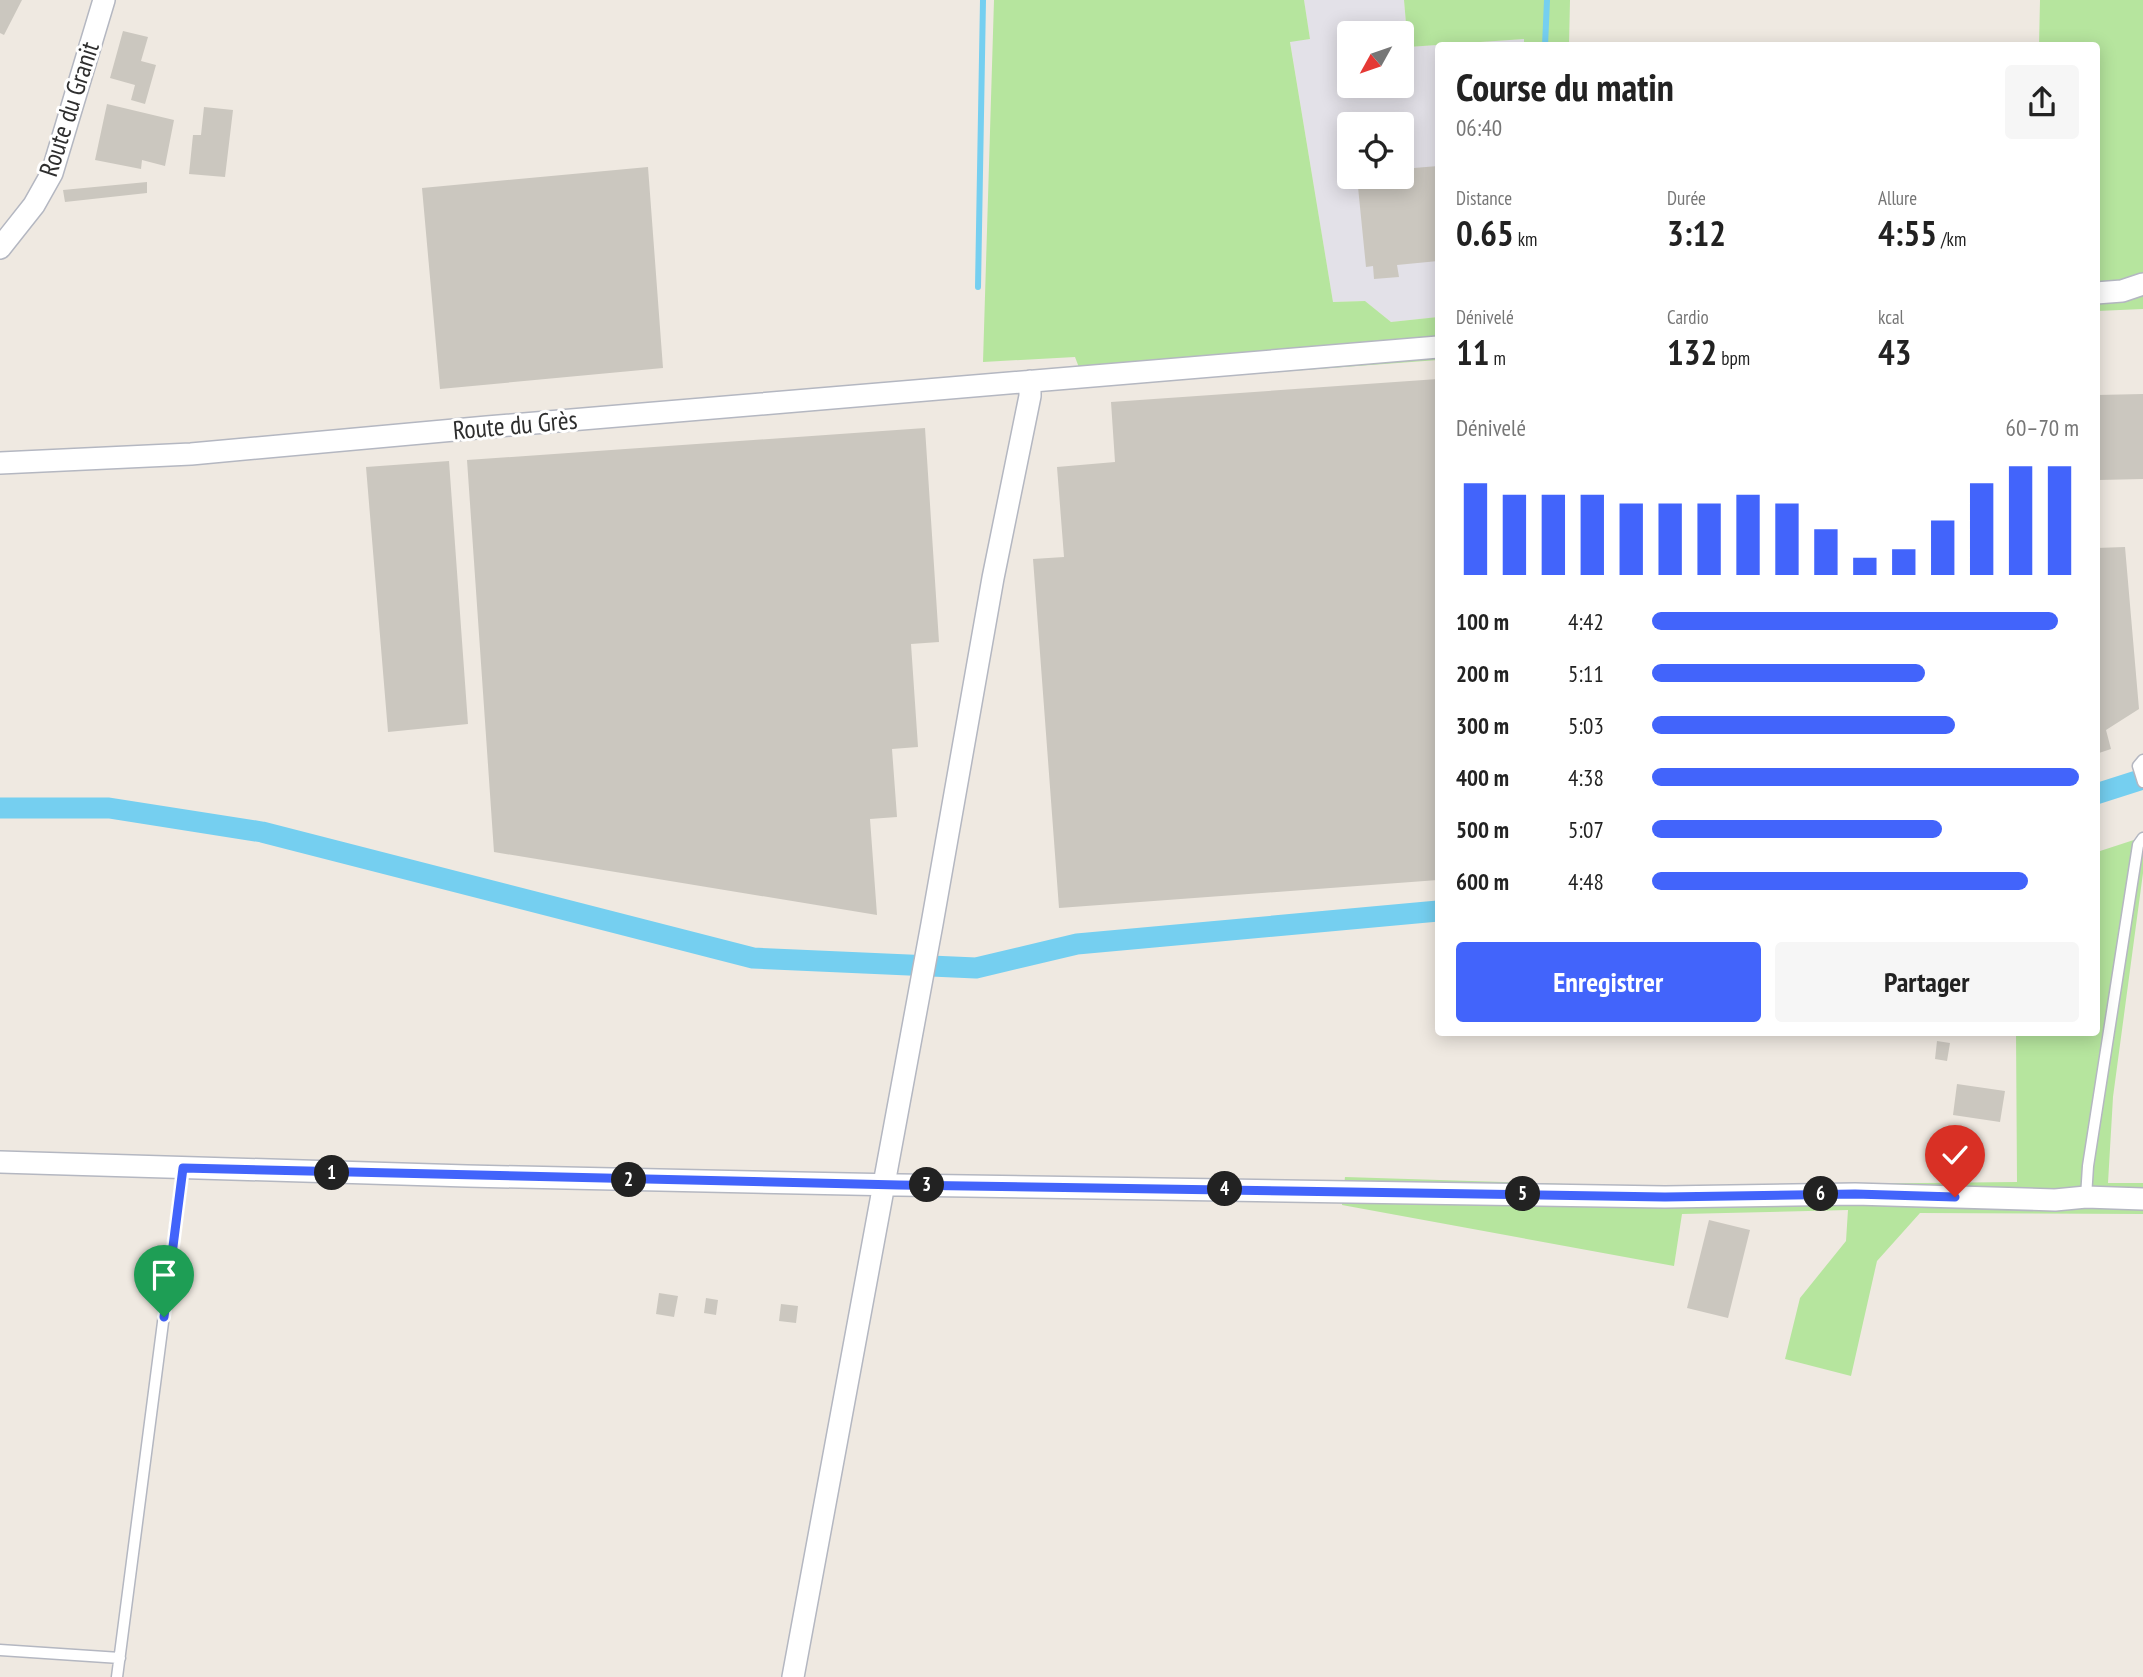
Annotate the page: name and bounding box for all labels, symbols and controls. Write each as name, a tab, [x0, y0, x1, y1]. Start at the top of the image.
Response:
north arrow	[1337, 21, 1414, 98]
map controls	[1337, 21, 1414, 189]
street label: Route du Granit	[31, 37, 106, 180]
text: Course du matin	[1456, 62, 1674, 111]
button: share	[2005, 65, 2079, 139]
button: locate	[1337, 112, 1414, 189]
text: 06:40	[1456, 113, 1502, 142]
text: Distance	[1456, 186, 1512, 210]
text: Durée	[1667, 186, 1706, 210]
text: Allure	[1878, 186, 1917, 210]
text: 0.65	[1456, 210, 1514, 256]
text: 3:12	[1667, 210, 1726, 256]
text: 4:55	[1878, 210, 1937, 256]
text: km	[1514, 227, 1537, 251]
text: /km	[1937, 227, 1966, 251]
text: Dénivelé	[1456, 305, 1514, 329]
text: Cardio	[1667, 305, 1709, 329]
text: kcal	[1878, 305, 1904, 329]
text: 11	[1456, 329, 1489, 375]
text: 132	[1667, 329, 1717, 375]
text: 43	[1878, 329, 1911, 375]
text: m	[1489, 346, 1506, 370]
text: bpm	[1717, 346, 1750, 370]
street label: Route du Grès	[451, 403, 578, 446]
text: Dénivelé	[1456, 413, 1526, 442]
text: 60–70 m	[2006, 413, 2079, 442]
text: 100 m	[1456, 607, 1509, 636]
text: 4:42	[1568, 607, 1604, 636]
text: 200 m	[1456, 659, 1509, 688]
text: 5:11	[1568, 659, 1604, 688]
text: 300 m	[1456, 711, 1509, 740]
text: 5:03	[1568, 711, 1604, 740]
text: 400 m	[1456, 763, 1509, 792]
text: 4:38	[1568, 763, 1604, 792]
text: 500 m	[1456, 815, 1509, 844]
text: 5:07	[1568, 815, 1604, 844]
text: 600 m	[1456, 867, 1509, 896]
text: 4:48	[1568, 867, 1604, 896]
button: Enregistrer	[1456, 942, 1761, 1022]
button: Partager	[1775, 942, 2079, 1022]
pin	[1925, 1125, 1985, 1197]
icon: check	[1936, 1136, 1974, 1174]
pin: 1	[314, 1156, 350, 1190]
text: 1	[327, 1160, 336, 1184]
pin: 2	[612, 1162, 646, 1198]
text: 2	[624, 1167, 633, 1191]
pin: 3	[909, 1168, 944, 1202]
text: 3	[922, 1172, 931, 1196]
pin: 4	[1208, 1172, 1242, 1206]
text: 4	[1220, 1176, 1229, 1200]
pin: 5	[1506, 1176, 1540, 1212]
pin: 6	[1804, 1176, 1839, 1212]
text: 5	[1518, 1181, 1527, 1205]
text: 6	[1816, 1181, 1825, 1205]
pin	[134, 1245, 194, 1317]
icon: arrive	[145, 1256, 183, 1294]

